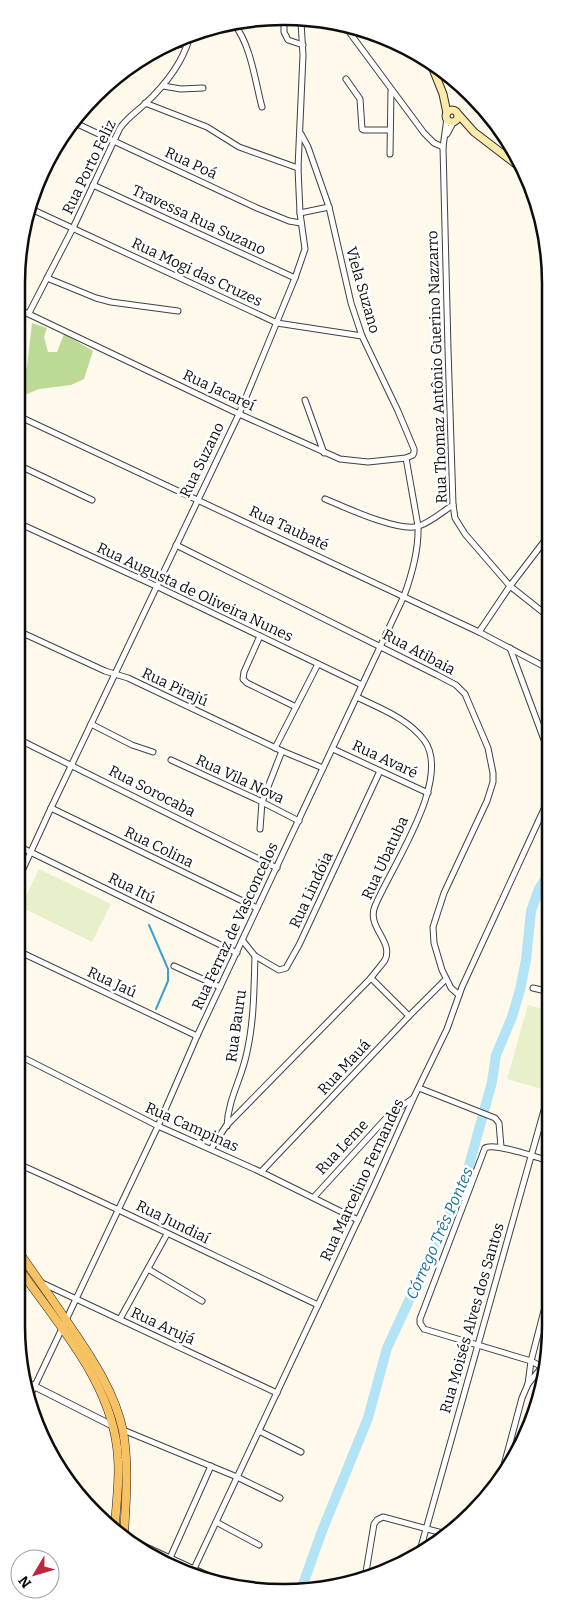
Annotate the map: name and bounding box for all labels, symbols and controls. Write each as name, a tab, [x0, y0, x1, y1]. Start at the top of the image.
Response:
street label: Rua Porto Feliz	[58, 117, 120, 217]
street label: Rua Poá	[162, 143, 220, 183]
street label: Travessa Rua Suzano	[129, 181, 269, 259]
street label: Rua Thomaz Antônio Guerino Nazzarro	[423, 230, 451, 504]
street label: Rua Mogi das Cruzes	[129, 234, 265, 310]
street label: Viela Suzano	[342, 245, 384, 335]
street label: Rua Jacareí	[180, 365, 258, 415]
street label: Rua Suzano	[176, 419, 228, 501]
street label: Rua Taubaté	[246, 502, 332, 554]
street label: Rua Augusta de Oliveira Nunes	[94, 539, 296, 645]
street label: Rua Atibaia	[380, 625, 458, 679]
street label: Rua Pirajú	[139, 664, 211, 710]
street label: Rua Avaré	[349, 736, 421, 782]
street label: Rua Vila Nova	[193, 751, 287, 807]
street label: Rua Sorocaba	[106, 761, 198, 821]
street label: Rua Ubatuba	[358, 813, 412, 903]
street label: Rua Colina	[122, 823, 196, 871]
street label: Rua Ferraz de Vasconcelos	[188, 839, 282, 1013]
street label: Rua Lindóia	[285, 849, 337, 931]
street label: Rua Itú	[106, 869, 158, 907]
street label: Rua Jaú	[85, 963, 139, 1001]
street label: Rua Bauru	[222, 989, 250, 1063]
street label: Rua Mauá	[314, 1036, 374, 1098]
street label: Rua Marcelino Fernandes	[316, 1096, 408, 1264]
street label: Rua Campinas	[143, 1098, 241, 1156]
street label: Rua Leme	[312, 1116, 372, 1178]
water label: Córrego Três Pontes	[402, 1164, 477, 1302]
street label: Rua Jundiaí	[133, 1196, 213, 1248]
street label: Rua Moisés Alves dos Santos	[436, 1221, 508, 1415]
street label: Rua Arujá	[128, 1303, 198, 1349]
north arrow	[10, 1549, 60, 1599]
text: N	[15, 1572, 35, 1591]

